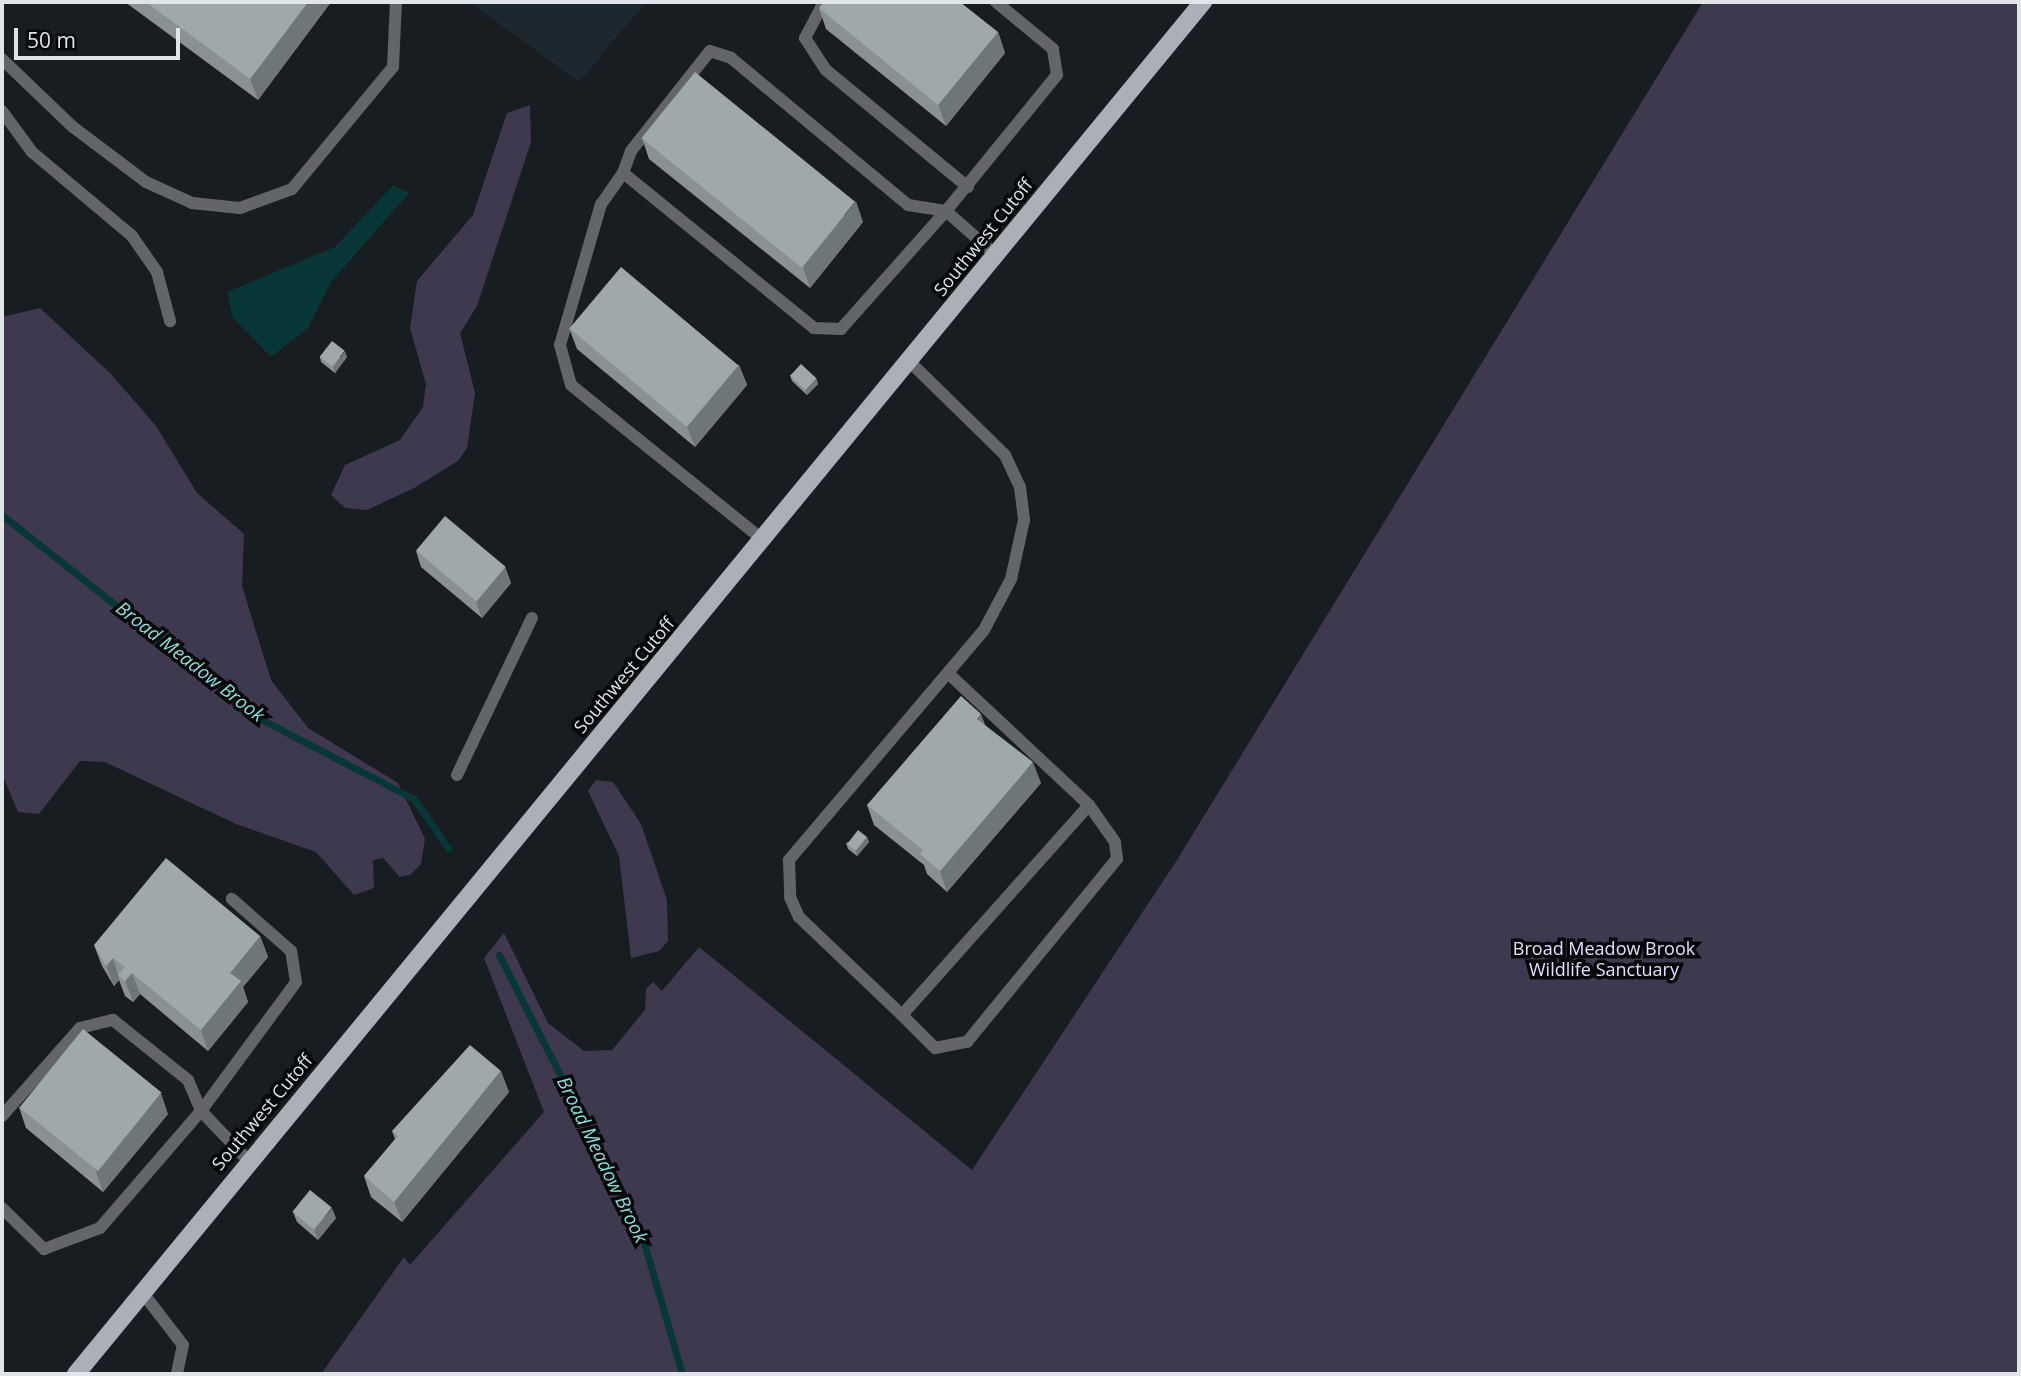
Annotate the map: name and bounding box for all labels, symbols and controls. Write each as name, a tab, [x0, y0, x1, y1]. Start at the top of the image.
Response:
scale bar	[18, 14, 184, 58]
text: 50 m	[27, 26, 76, 54]
street label: Southwest Cutoff	[929, 174, 1037, 300]
water label: Broad Meadow Brook	[111, 597, 269, 727]
street label: Southwest Cutoff	[569, 613, 679, 737]
park label: Broad Meadow Brook Wildlife Sanctuary	[1513, 938, 1695, 981]
street label: Southwest Cutoff	[207, 1050, 317, 1174]
water label: Broad Meadow Brook	[552, 1073, 652, 1247]

